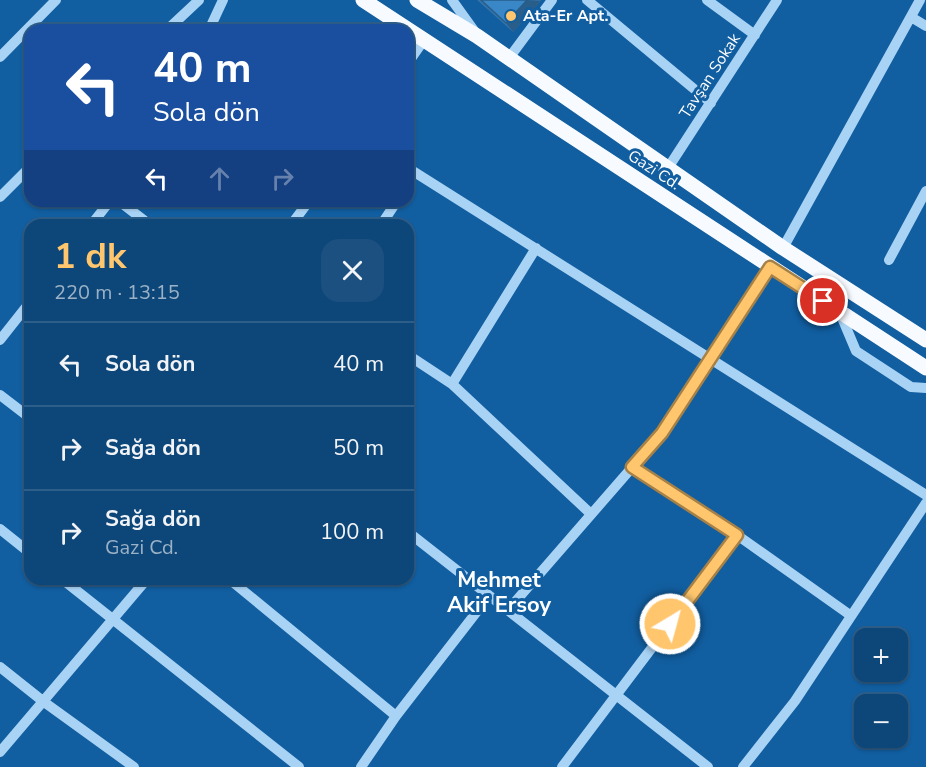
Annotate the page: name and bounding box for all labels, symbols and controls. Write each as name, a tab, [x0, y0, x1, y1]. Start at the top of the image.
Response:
place label: Ata-Er Apt.	[523, 5, 609, 27]
marker: Ata-Er Apt.	[504, 9, 518, 23]
street label: Tavşan Sokak	[674, 28, 746, 123]
text: 40 m	[153, 40, 252, 97]
icon: left	[54, 48, 132, 126]
text: Sola dön	[153, 94, 260, 131]
street label: Gazi Cd.	[623, 145, 685, 195]
icon: left	[140, 162, 173, 195]
icon: ahead	[203, 162, 236, 195]
icon: right	[266, 162, 299, 195]
text: 1 dk	[54, 232, 126, 281]
button: close	[321, 239, 384, 302]
pin	[797, 275, 848, 326]
text: 220 m · 13:15	[54, 279, 180, 306]
icon: arrive	[806, 284, 839, 317]
icon: left	[54, 348, 87, 381]
text: Sola dön	[105, 349, 195, 379]
text: 40 m	[333, 349, 384, 379]
icon: right	[54, 432, 87, 465]
text: Sağa dön	[105, 433, 201, 463]
text: 50 m	[333, 433, 384, 463]
text: Sağa dön	[105, 504, 201, 534]
icon: right	[54, 516, 87, 549]
text: 100 m	[320, 517, 384, 547]
text: Gazi Cd.	[105, 534, 178, 561]
district label: Mehmet Akif Ersoy	[447, 565, 551, 620]
position arrow	[638, 592, 702, 656]
map controls	[854, 628, 908, 748]
button: +	[854, 628, 908, 682]
button: −	[854, 694, 908, 748]

